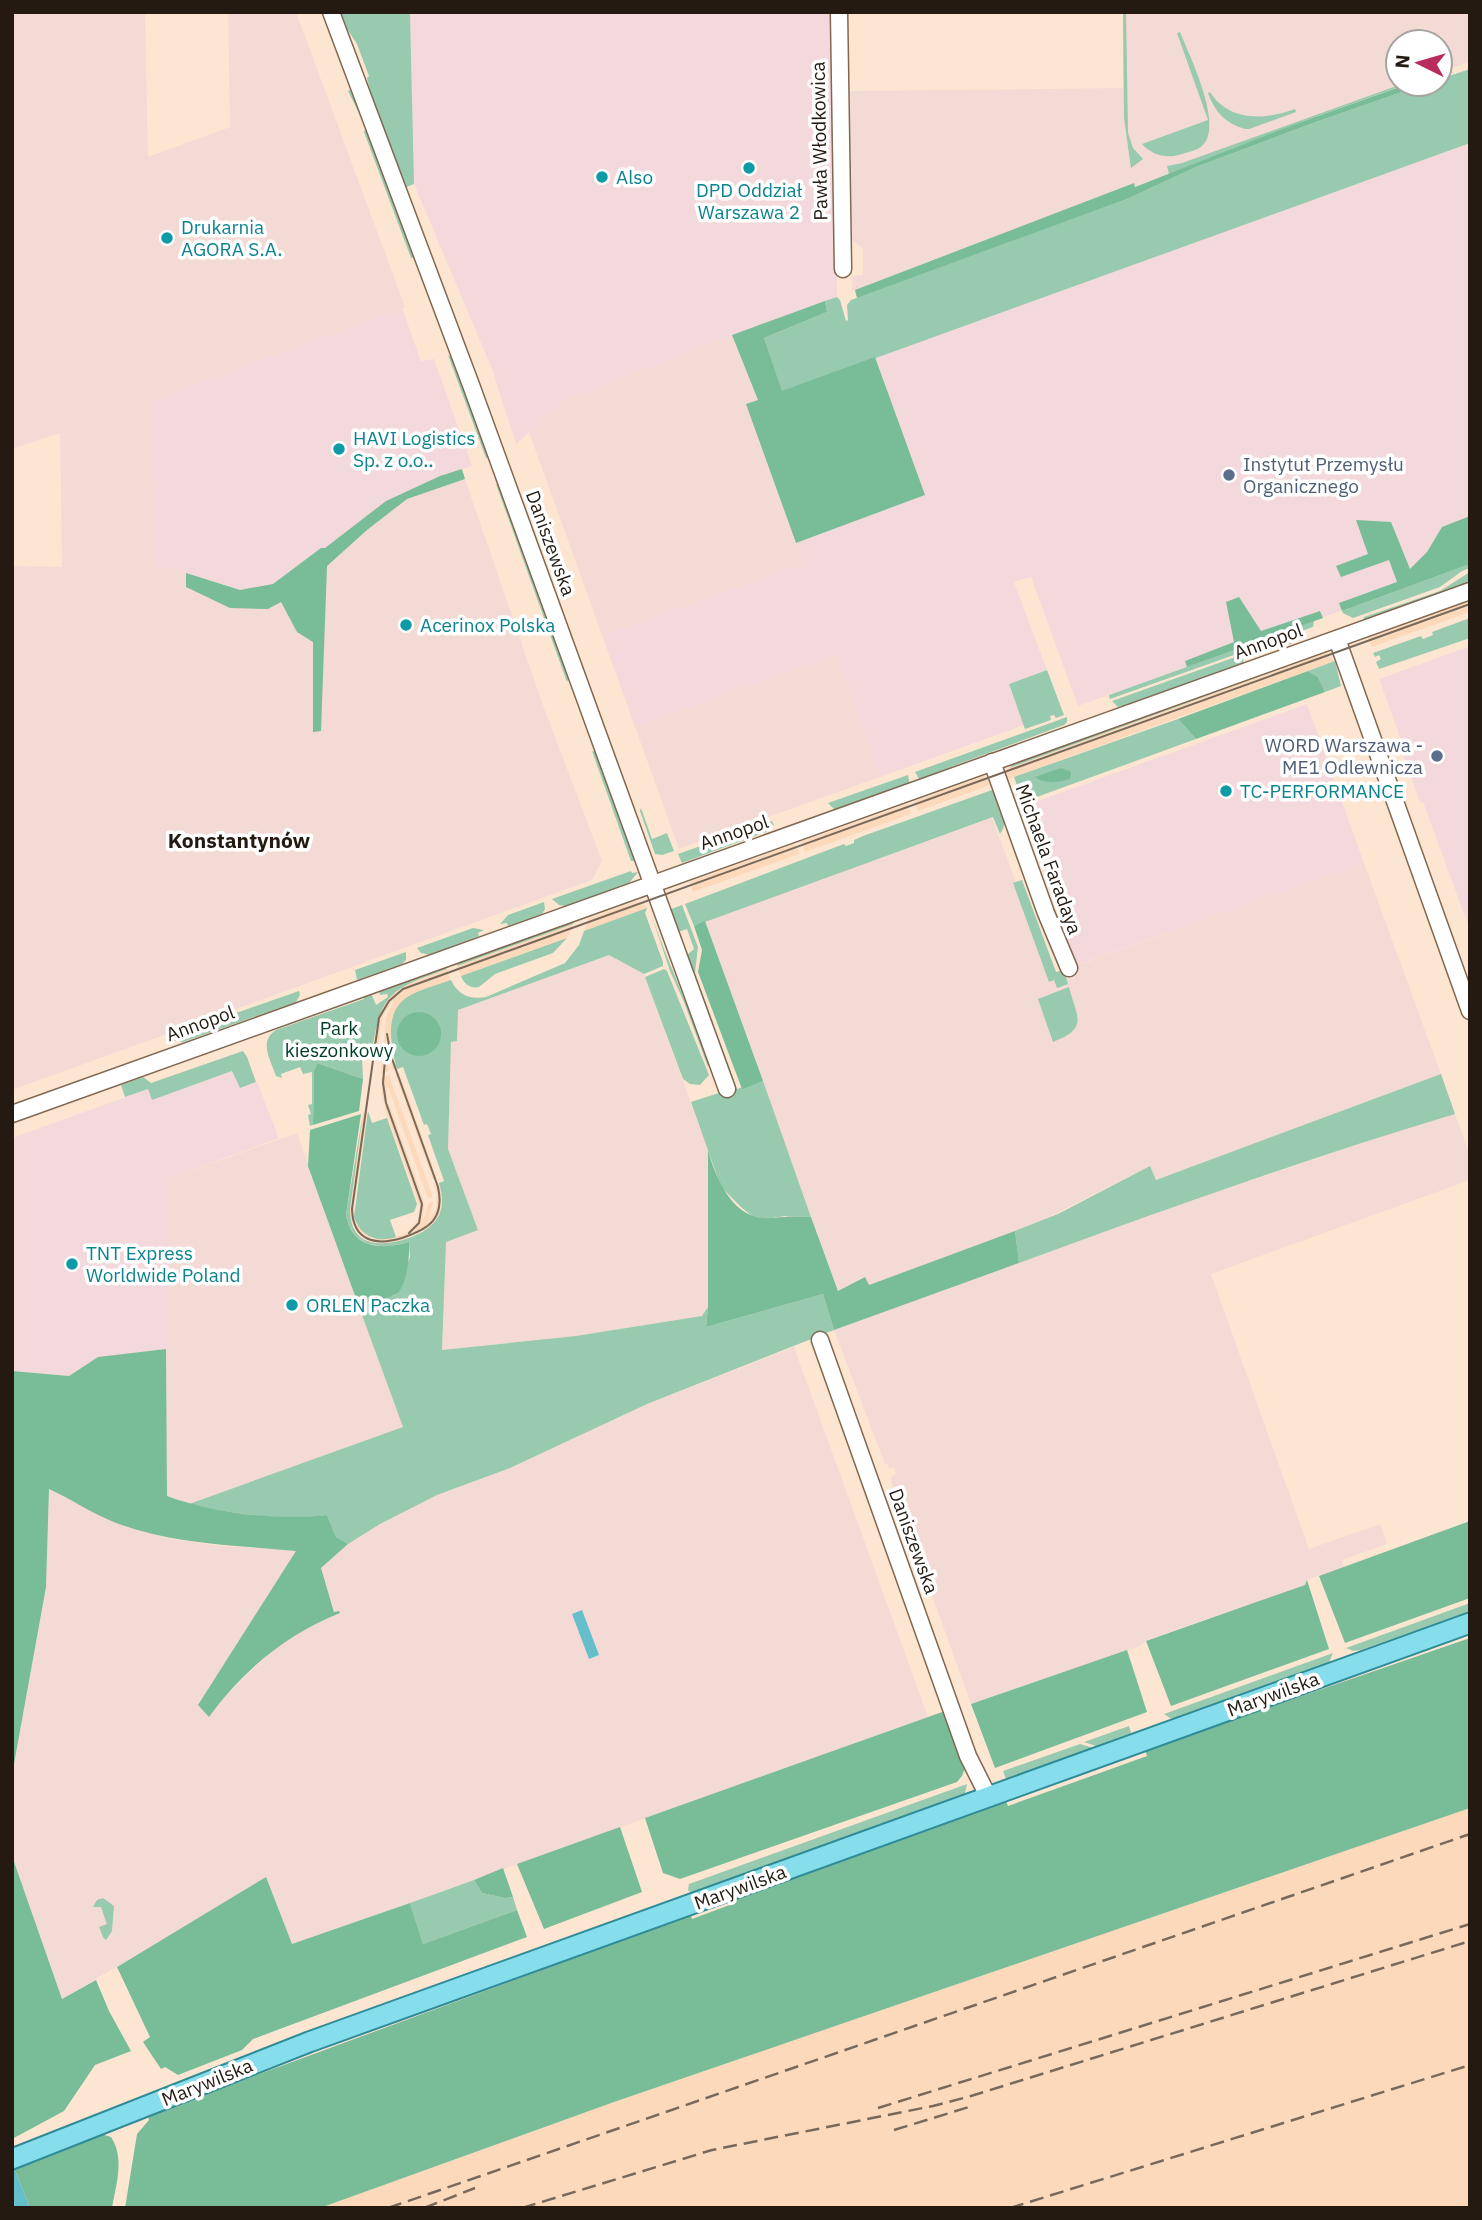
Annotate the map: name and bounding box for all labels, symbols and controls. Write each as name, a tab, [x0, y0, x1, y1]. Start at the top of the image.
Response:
north arrow	[1384, 28, 1454, 98]
text: N	[1390, 54, 1415, 69]
street label: Pawła Włodkowica	[806, 61, 832, 221]
marker: DPD Oddział Warszawa 2	[741, 160, 757, 176]
place label: Also	[616, 165, 653, 189]
marker: Also	[594, 169, 610, 185]
place label: DPD Oddział Warszawa 2	[696, 178, 803, 224]
place label: Drukarnia AGORA S.A.	[181, 215, 283, 261]
marker: Drukarnia AGORA S.A.	[159, 230, 175, 246]
place label: HAVI Logistics Sp. z o.o..	[353, 426, 476, 472]
marker: HAVI Logistics Sp. z o.o..	[331, 441, 347, 457]
place label: Instytut Przemysłu Organicznego	[1243, 452, 1404, 498]
marker: Instytut Przemysłu Organicznego	[1221, 467, 1237, 483]
street label: Daniszewska	[521, 487, 581, 599]
place label: Acerinox Polska	[420, 613, 555, 637]
marker: Acerinox Polska	[398, 617, 414, 633]
street label: Annopol	[1230, 618, 1306, 664]
place label: WORD Warszawa - ME1 Odlewnicza	[1265, 733, 1423, 779]
marker: WORD Warszawa - ME1 Odlewnicza	[1429, 748, 1445, 764]
place label: TC-PERFORMANCE	[1240, 779, 1404, 803]
street label: Michaela Faradaya	[1011, 780, 1087, 938]
marker: TC-PERFORMANCE	[1218, 783, 1234, 799]
street label: Annopol	[696, 809, 772, 855]
district label: Konstantynów	[168, 826, 311, 854]
street label: Annopol	[162, 1000, 238, 1046]
park label: Park kieszonkowy	[285, 1016, 394, 1062]
place label: TNT Express Worldwide Poland	[86, 1241, 241, 1287]
marker: TNT Express Worldwide Poland	[64, 1256, 80, 1272]
place label: ORLEN Paczka	[306, 1293, 430, 1317]
marker: ORLEN Paczka	[284, 1297, 300, 1313]
street label: Daniszewska	[884, 1485, 944, 1597]
street label: Marywilska	[1224, 1666, 1322, 1722]
street label: Marywilska	[691, 1859, 789, 1915]
street label: Marywilska	[158, 2053, 256, 2111]

